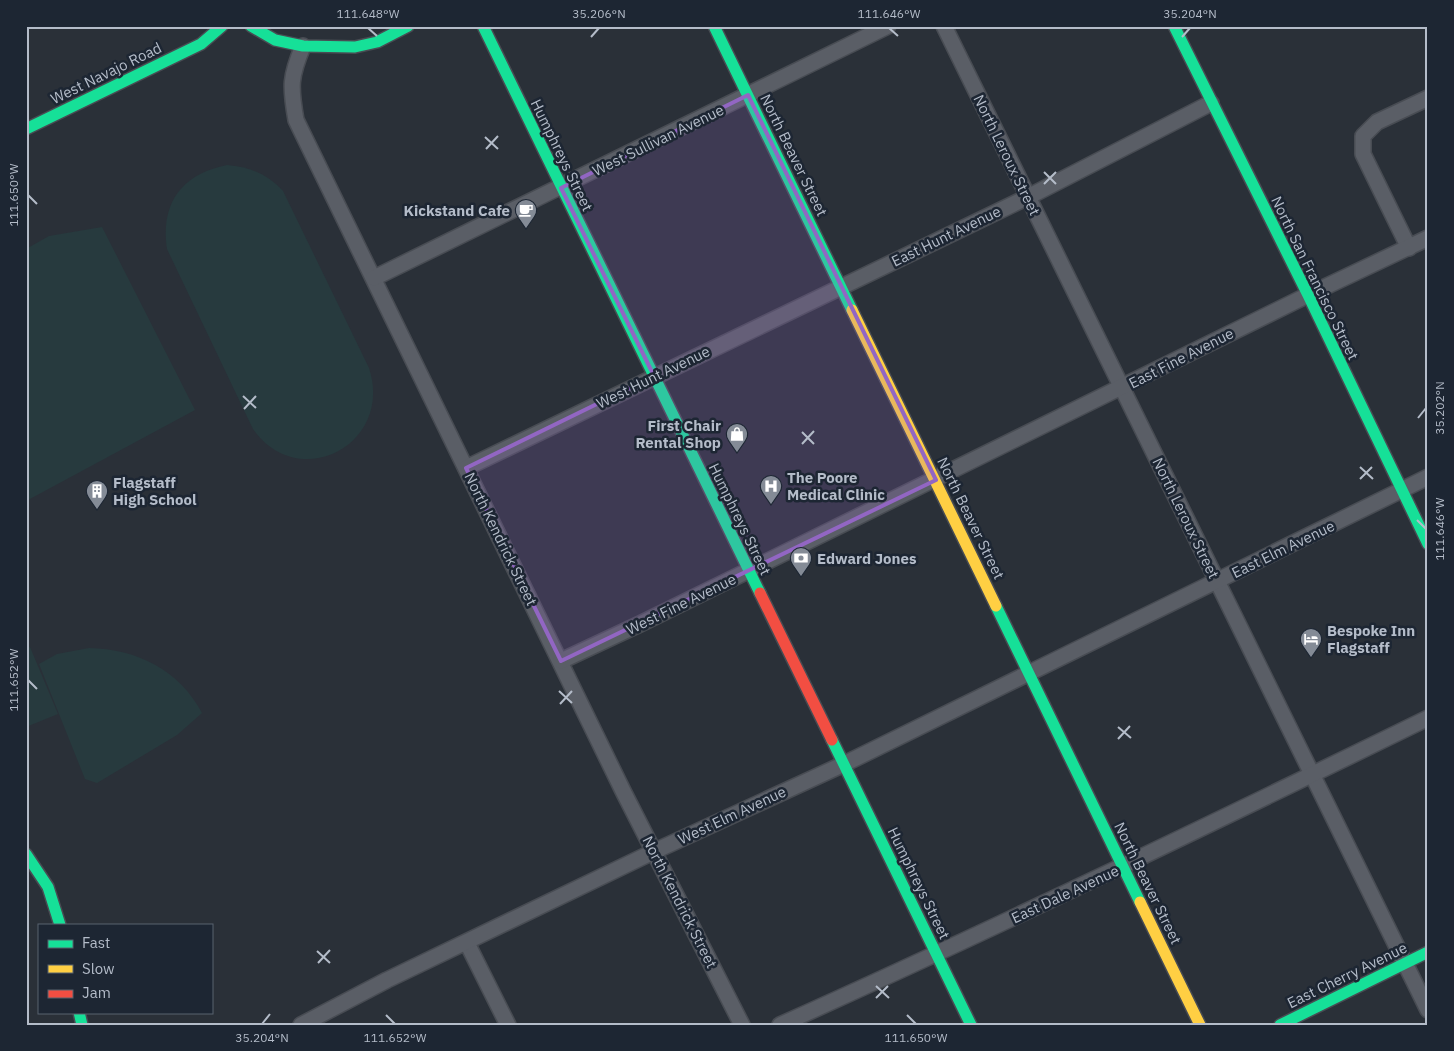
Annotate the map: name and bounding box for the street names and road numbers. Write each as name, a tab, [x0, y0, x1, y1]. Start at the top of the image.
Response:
street label: West Navajo Road	[47, 38, 165, 108]
street label: North Beaver Street	[756, 91, 832, 219]
street label: North Leroux Street	[969, 91, 1045, 219]
street label: Humphreys Street	[527, 96, 597, 214]
street label: West Sullivan Avenue	[589, 100, 727, 180]
street label: North San Francisco Street	[1267, 193, 1363, 363]
street label: East Hunt Avenue	[888, 201, 1004, 271]
street label: East Fine Avenue	[1125, 323, 1237, 393]
street label: West Hunt Avenue	[593, 341, 713, 413]
street label: North Beaver Street	[933, 454, 1009, 582]
street label: North Leroux Street	[1148, 454, 1224, 582]
street label: Humphreys Street	[705, 460, 775, 578]
street label: North Kendrick Street	[460, 469, 542, 609]
street label: East Elm Avenue	[1228, 516, 1338, 582]
street label: West Fine Avenue	[623, 569, 739, 639]
street label: West Elm Avenue	[675, 782, 789, 848]
street label: North Beaver Street	[1110, 819, 1186, 947]
street label: Humphreys Street	[884, 824, 954, 942]
street label: North Kendrick Street	[638, 833, 722, 971]
street label: East Dale Avenue	[1008, 861, 1122, 927]
street label: East Cherry Avenue	[1284, 938, 1410, 1012]

